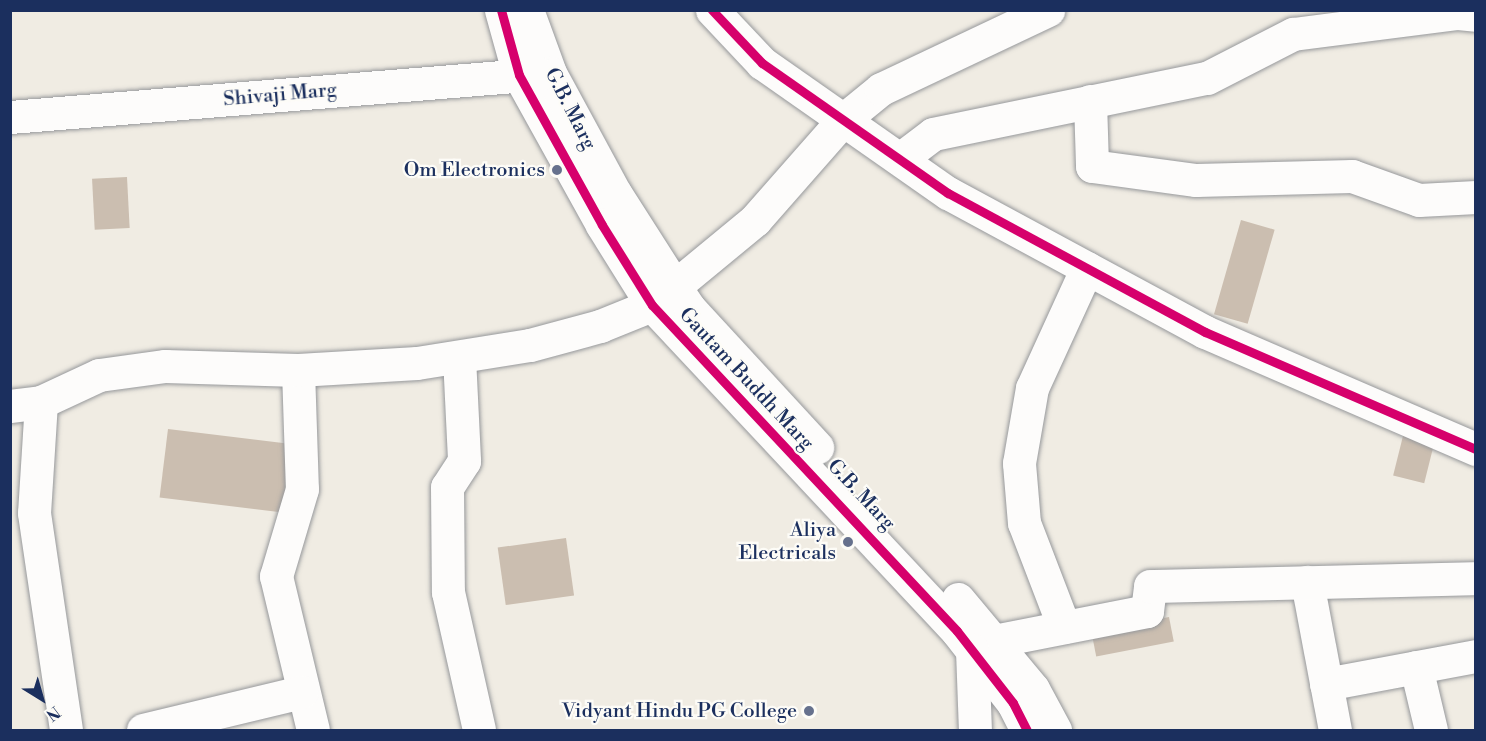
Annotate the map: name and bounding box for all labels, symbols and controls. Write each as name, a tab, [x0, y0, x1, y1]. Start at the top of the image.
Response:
street label: G.B. Marg	[539, 64, 601, 154]
street label: Shivaji Marg	[222, 78, 338, 112]
place label: Om Electronics	[404, 158, 545, 182]
marker: Om Electronics	[550, 163, 564, 177]
street label: Gautam Buddh Marg	[674, 303, 818, 455]
street label: G.B. Marg	[822, 454, 900, 536]
place label: Aliya Electricals	[738, 518, 836, 565]
marker: Aliya Electricals	[841, 535, 855, 549]
north arrow	[12, 669, 72, 729]
place label: Vidyant Hindu PG College	[562, 699, 797, 723]
text: N	[42, 702, 64, 725]
marker: Vidyant Hindu PG College	[802, 704, 816, 718]

